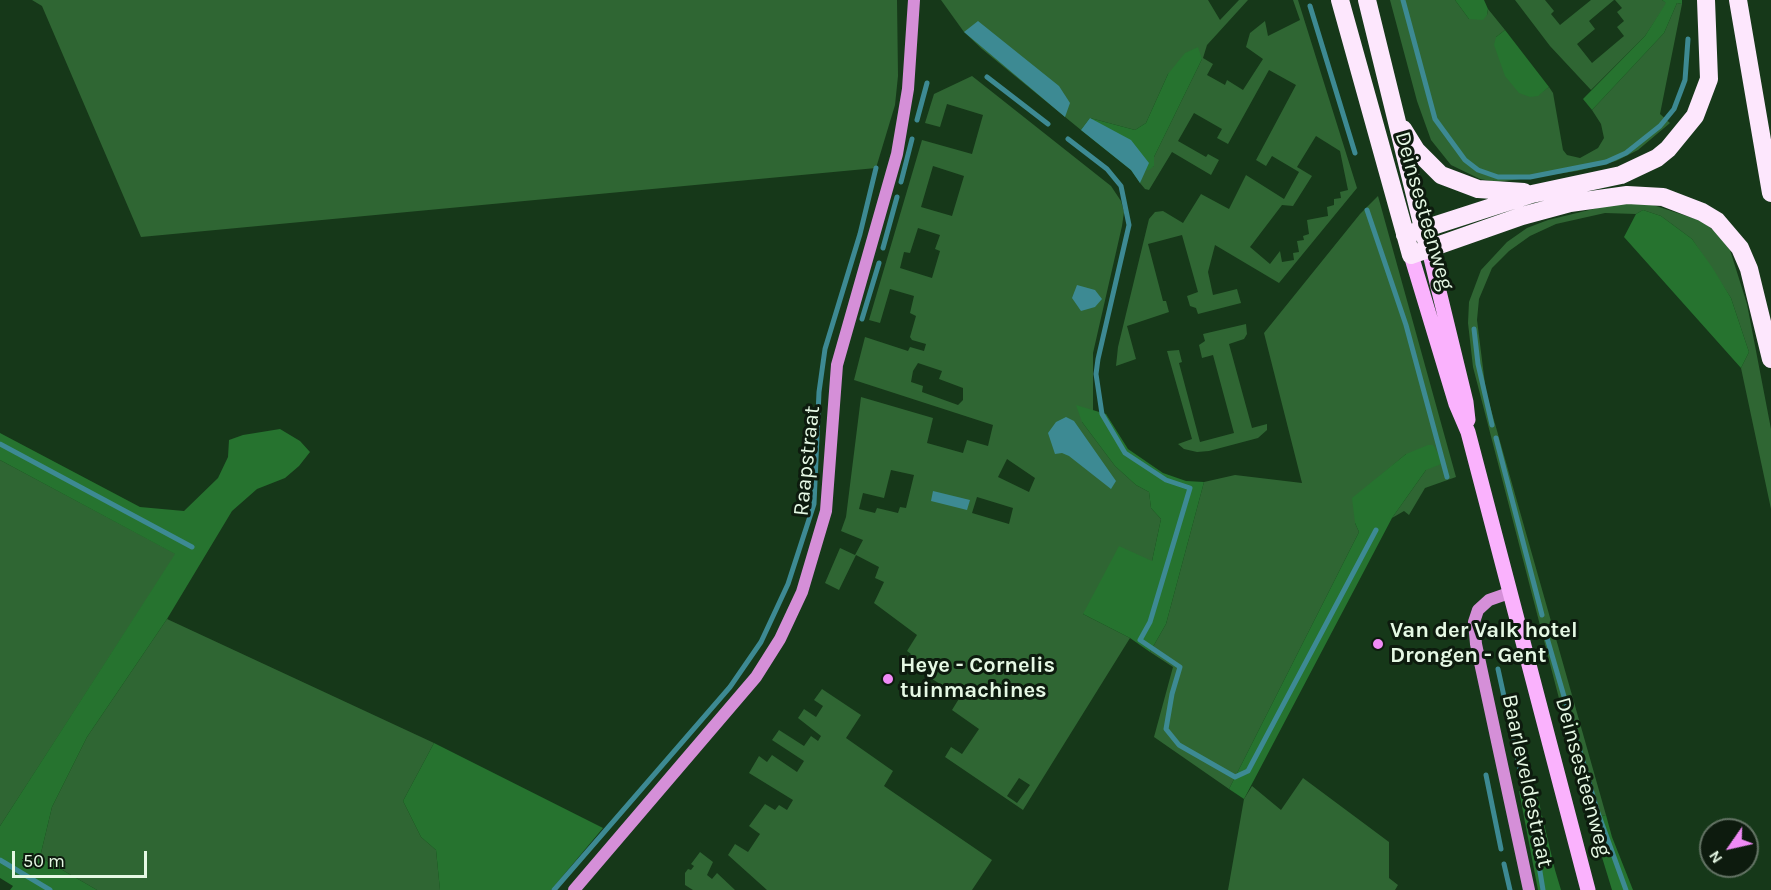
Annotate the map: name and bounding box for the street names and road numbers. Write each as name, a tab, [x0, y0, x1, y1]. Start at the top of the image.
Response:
street label: Deinsesteenweg	[1389, 129, 1459, 293]
street label: Raapstraat	[788, 405, 826, 517]
street label: Baarleveldestraat	[1496, 692, 1558, 870]
street label: Deinsesteenweg	[1549, 694, 1617, 860]

